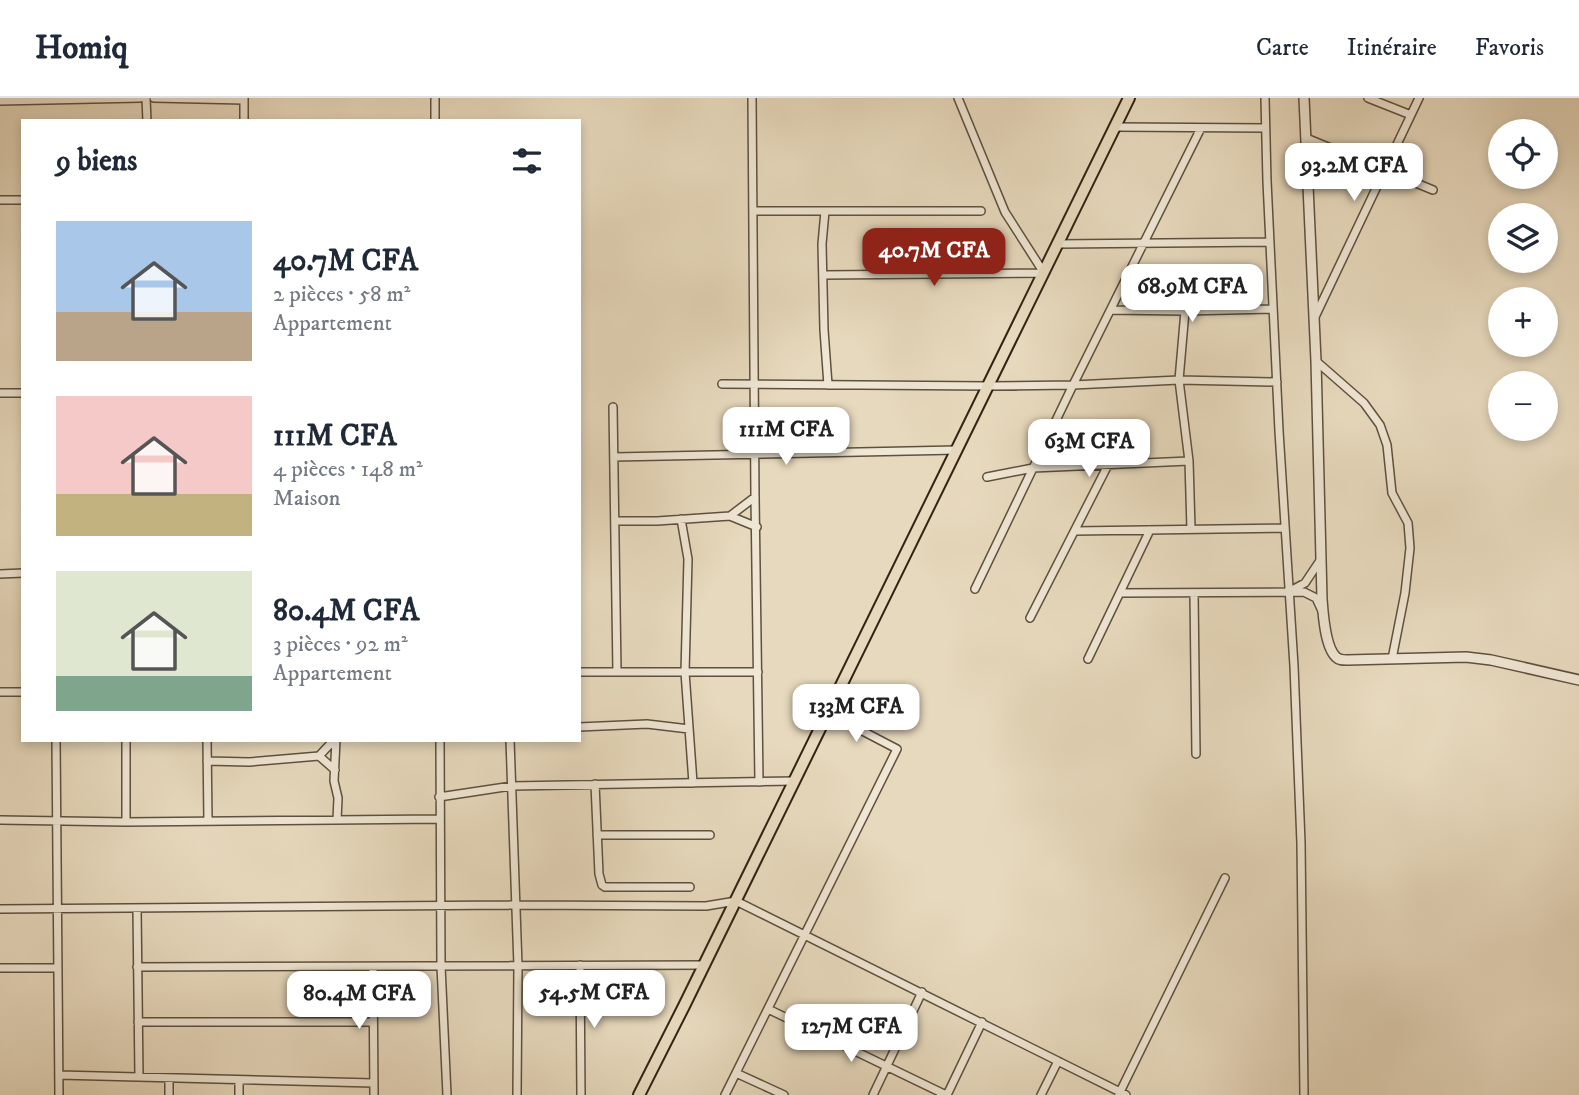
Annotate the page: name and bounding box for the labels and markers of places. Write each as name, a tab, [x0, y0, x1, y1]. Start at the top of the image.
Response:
pin: 93.2M CFA	[1274, 144, 1434, 203]
pin: 40.7M CFA	[854, 228, 1014, 288]
pin: 68.9M CFA	[1112, 264, 1272, 324]
pin: 111M CFA	[714, 408, 858, 467]
pin: 63M CFA	[1024, 420, 1154, 479]
pin: 133M CFA	[784, 684, 928, 744]
pin: 54.5M CFA	[514, 970, 674, 1030]
pin: 80.4M CFA	[279, 972, 439, 1031]
pin: 127M CFA	[779, 1004, 923, 1064]

